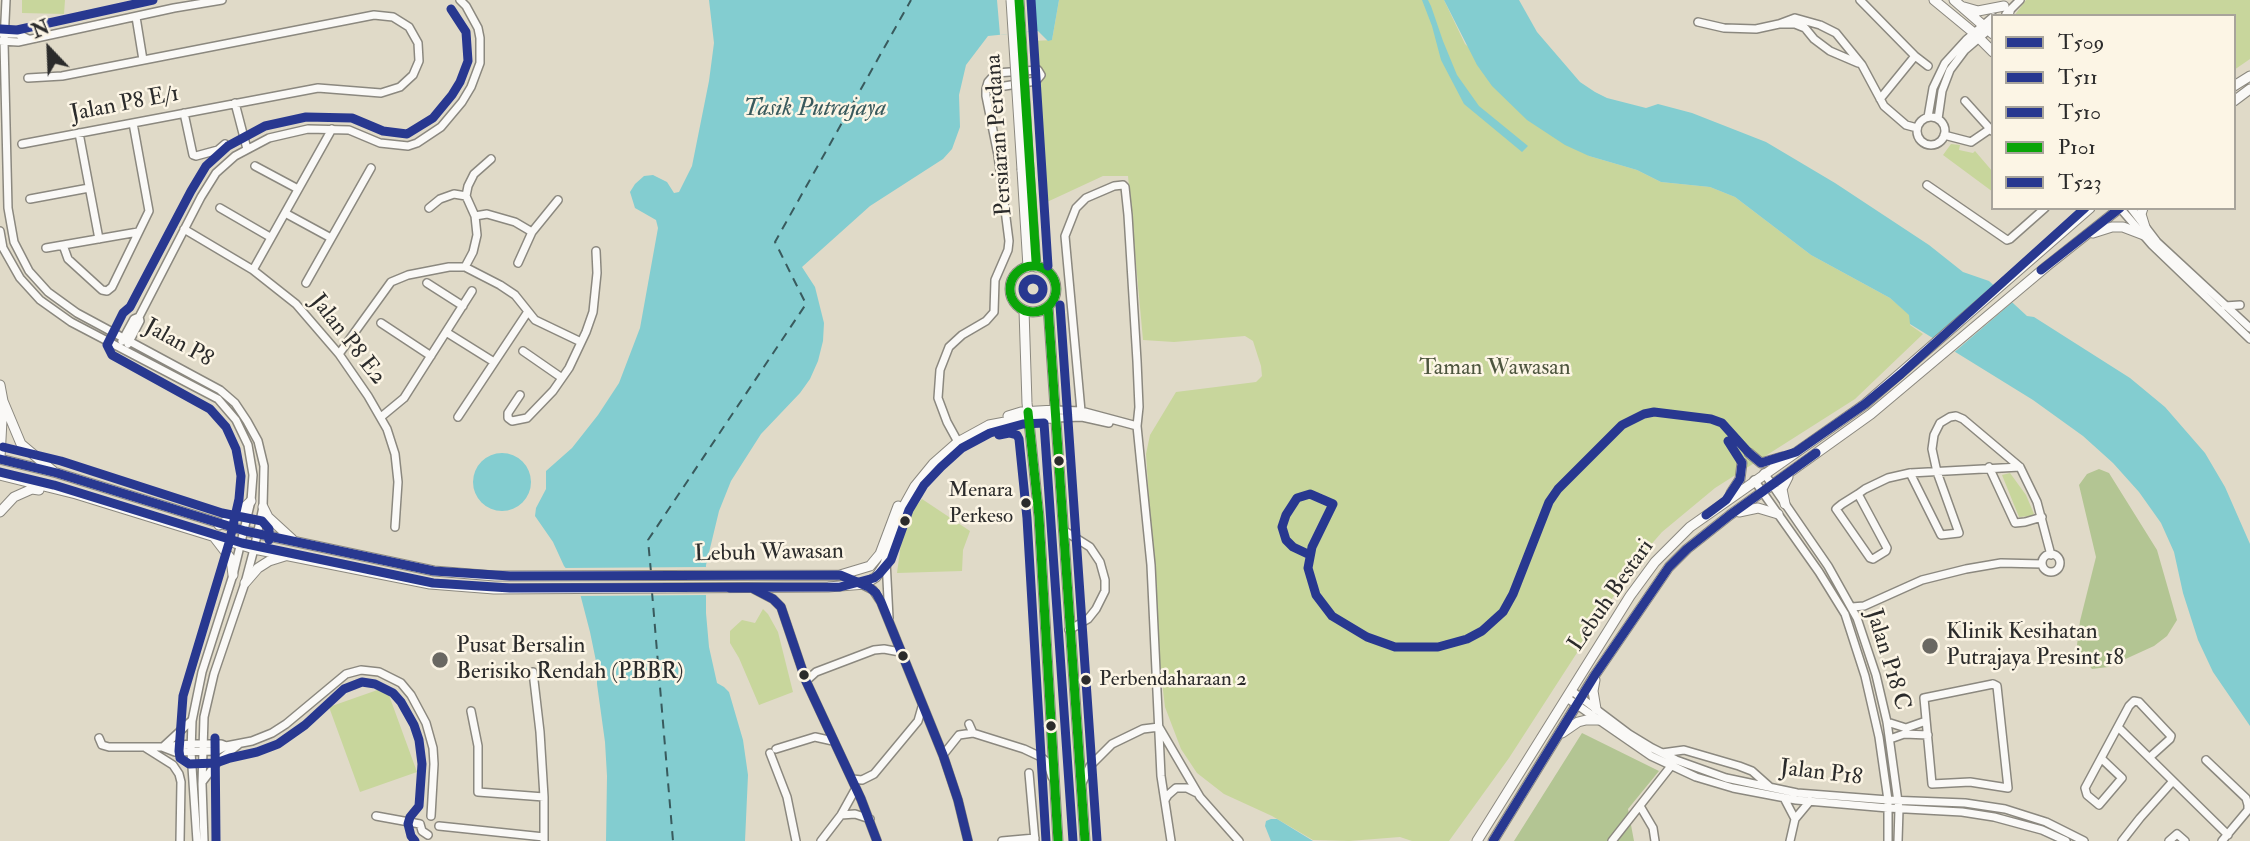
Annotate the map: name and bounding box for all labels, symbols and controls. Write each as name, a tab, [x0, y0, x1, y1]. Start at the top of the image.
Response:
north arrow	[14, 14, 84, 84]
legend	[1991, 14, 2236, 210]
text: N	[28, 15, 53, 44]
text: T509	[2058, 29, 2104, 56]
street label: Persiaran Perdana	[981, 53, 1019, 217]
text: T511	[2058, 64, 2098, 91]
street label: Jalan P8 E/1	[68, 81, 182, 129]
water label: Tasik Putrajaya	[744, 96, 886, 124]
text: T510	[2058, 99, 2101, 126]
text: P101	[2058, 134, 2096, 161]
text: T523	[2058, 169, 2101, 196]
street label: Jalan P8 E2	[303, 289, 391, 391]
street label: Jalan P8	[139, 314, 217, 374]
park label: Taman Wawasan	[1419, 355, 1571, 383]
unlabelled marker	[1052, 454, 1066, 468]
place label: Menara Perkeso	[948, 478, 1013, 528]
marker: Menara Perkeso	[1019, 496, 1033, 510]
unlabelled marker	[898, 514, 912, 528]
street label: Lebuh Bestari	[1563, 535, 1661, 657]
street label: Lebuh Wawasan	[694, 539, 844, 569]
street label: Jalan P18 C	[1859, 606, 1915, 714]
place label: Klinik Kesihatan Putrajaya Presint 18	[1946, 619, 2124, 673]
place label: Pusat Bersalin Berisiko Rendah (PBBR)	[456, 633, 684, 687]
marker: Klinik Kesihatan Putrajaya Presint 18	[1920, 636, 1940, 656]
unlabelled marker	[896, 649, 910, 663]
marker: Pusat Bersalin Berisiko Rendah (PBBR)	[430, 650, 450, 670]
place label: Perbendaharaan 2	[1099, 667, 1247, 693]
unlabelled marker	[797, 668, 811, 682]
marker: Perbendaharaan 2	[1079, 673, 1093, 687]
unlabelled marker	[1044, 719, 1058, 733]
street label: Jalan P18	[1778, 755, 1864, 793]

